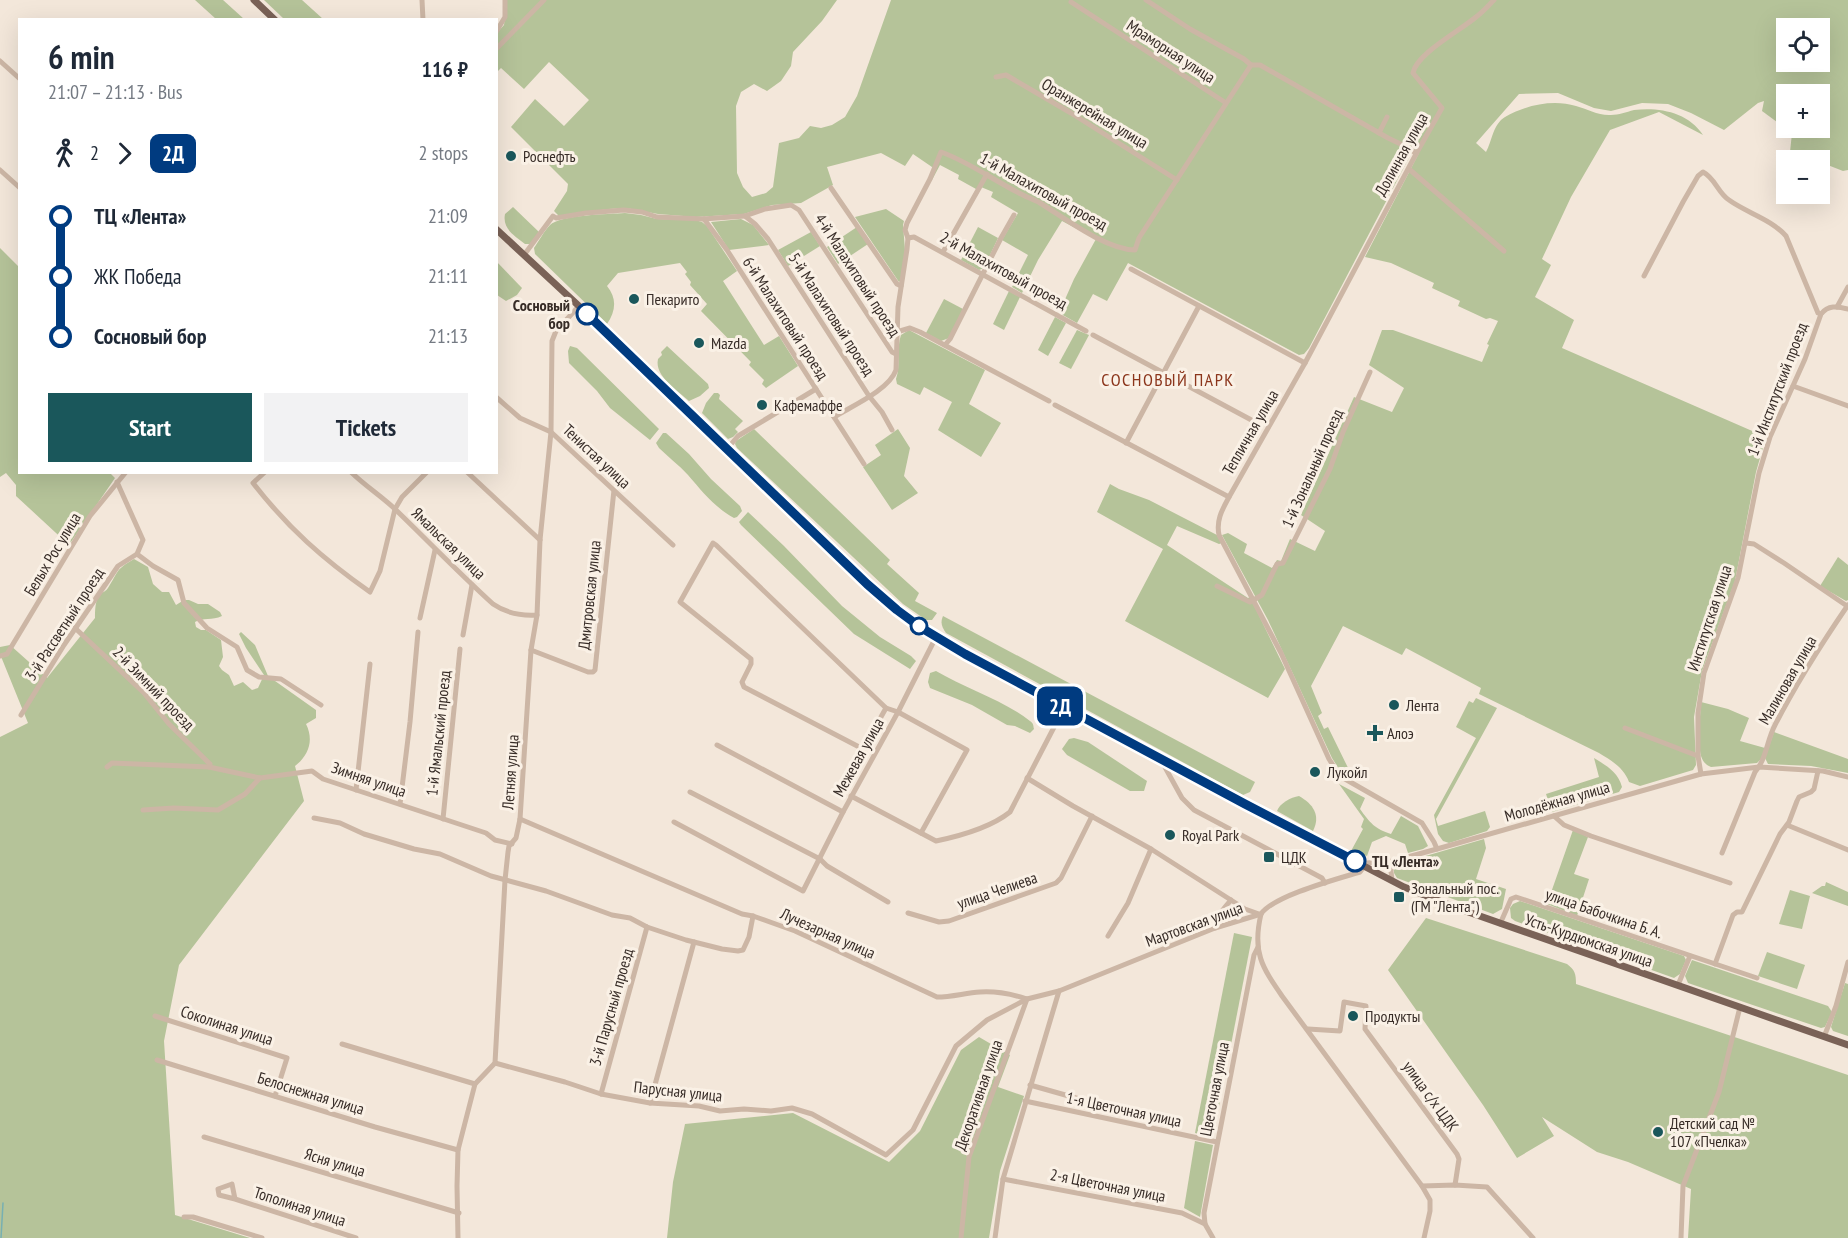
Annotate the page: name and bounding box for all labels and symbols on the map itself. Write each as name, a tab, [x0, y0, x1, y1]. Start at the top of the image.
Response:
street label: Мраморная улица	[1123, 15, 1219, 87]
street label: Оранжерейная улица	[1038, 73, 1152, 153]
street label: Долинная улица	[1370, 109, 1432, 199]
place label: Роснефть	[523, 146, 576, 166]
street label: 1-й Малахитовый проезд	[977, 148, 1111, 234]
marker: Роснефть	[504, 149, 518, 163]
street label: 4-й Малахитовый проезд	[811, 210, 905, 340]
street label: 2-й Малахитовый проезд	[937, 227, 1071, 313]
street label: 5-й Малахитовый проезд	[785, 249, 879, 379]
street label: 6-й Малахитовый проезд	[739, 253, 833, 383]
place label: Пекарито	[646, 289, 700, 309]
marker: Пекарито	[627, 292, 641, 306]
place label: Сосновый бор	[513, 295, 570, 333]
marker: Сосновый бор	[576, 303, 598, 325]
street label: 1-й Институтский проезд	[1742, 320, 1812, 458]
place label: Mazda	[711, 333, 747, 353]
marker: Mazda	[692, 336, 706, 350]
district label: СОСНОВЫЙ ПАРК	[1101, 368, 1235, 391]
street label: Тепличная улица	[1218, 386, 1282, 478]
place label: Кафемаффе	[774, 395, 843, 415]
marker: Кафемаффе	[755, 398, 769, 412]
street label: 1-й Зональный проезд	[1277, 405, 1347, 531]
street label: Тенистая улица	[559, 420, 635, 492]
street label: Ямальская улица	[408, 503, 490, 583]
street label: Белых Рос улица	[19, 509, 85, 599]
street label: Дмитровская улица	[573, 539, 605, 651]
street label: Институтская улица	[1682, 563, 1736, 673]
street label: 3-й Рассветный проезд	[20, 564, 108, 684]
unlabelled marker	[910, 617, 928, 635]
street label: Малиновая улица	[1754, 632, 1820, 728]
street label: 2-й Зимний проезд	[109, 642, 199, 734]
street label: 1-й Ямальский проезд	[421, 669, 455, 797]
line badge: 2Д	[1033, 686, 1087, 726]
place label: Лента	[1405, 695, 1439, 715]
marker: Лента	[1387, 698, 1401, 712]
street label: Межевая улица	[828, 714, 888, 800]
place label: Алоэ	[1387, 723, 1414, 743]
marker: Алоэ	[1368, 726, 1382, 740]
street label: Летняя улица	[497, 734, 523, 811]
street label: Зимняя улица	[329, 757, 409, 801]
place label: Лукойл	[1326, 762, 1368, 782]
marker: Лукойл	[1308, 765, 1322, 779]
street label: Молодёжная улица	[1502, 776, 1612, 826]
place label: Royal Park	[1182, 825, 1240, 845]
marker: Royal Park	[1163, 828, 1177, 842]
place label: ЦДК	[1281, 847, 1307, 867]
marker: ЦДК	[1262, 850, 1276, 864]
marker: ТЦ «Лента»	[1344, 850, 1366, 872]
place label: ТЦ «Лента»	[1372, 851, 1440, 871]
street label: улица Челиева	[954, 867, 1040, 913]
place label: Зональный пос. (ГМ "Лента")	[1411, 878, 1499, 916]
street label: улица Бабочкина Б. А.	[1543, 884, 1665, 942]
marker: Зональный пос. (ГМ "Лента")	[1392, 890, 1406, 904]
street label: Мартовская улица	[1143, 897, 1245, 951]
street label: Лучезарная улица	[777, 903, 878, 963]
street label: Усть-Курдюмская улица	[1523, 909, 1655, 971]
street label: 3-й Парусный проезд	[585, 946, 637, 1068]
street label: Соколиная улица	[178, 1001, 276, 1049]
place label: Продукты	[1365, 1006, 1420, 1026]
marker: Продукты	[1346, 1009, 1360, 1023]
street label: Декоративная улица	[950, 1037, 1006, 1153]
street label: Цветочная улица	[1195, 1040, 1233, 1138]
street label: улица с/х ЦДК	[1399, 1057, 1463, 1135]
street label: Белоснежная улица	[255, 1067, 367, 1119]
street label: Парусная улица	[633, 1076, 723, 1106]
street label: 1-я Цветочная улица	[1065, 1087, 1183, 1131]
place label: Детский сад № 107 «Пчелка»	[1670, 1113, 1755, 1151]
marker: Детский сад № 107 «Пчелка»	[1651, 1125, 1665, 1139]
street label: Ясня улица	[302, 1143, 368, 1181]
street label: 2-я Цветочная улица	[1049, 1164, 1167, 1206]
street label: Тополиная улица	[252, 1182, 348, 1230]

